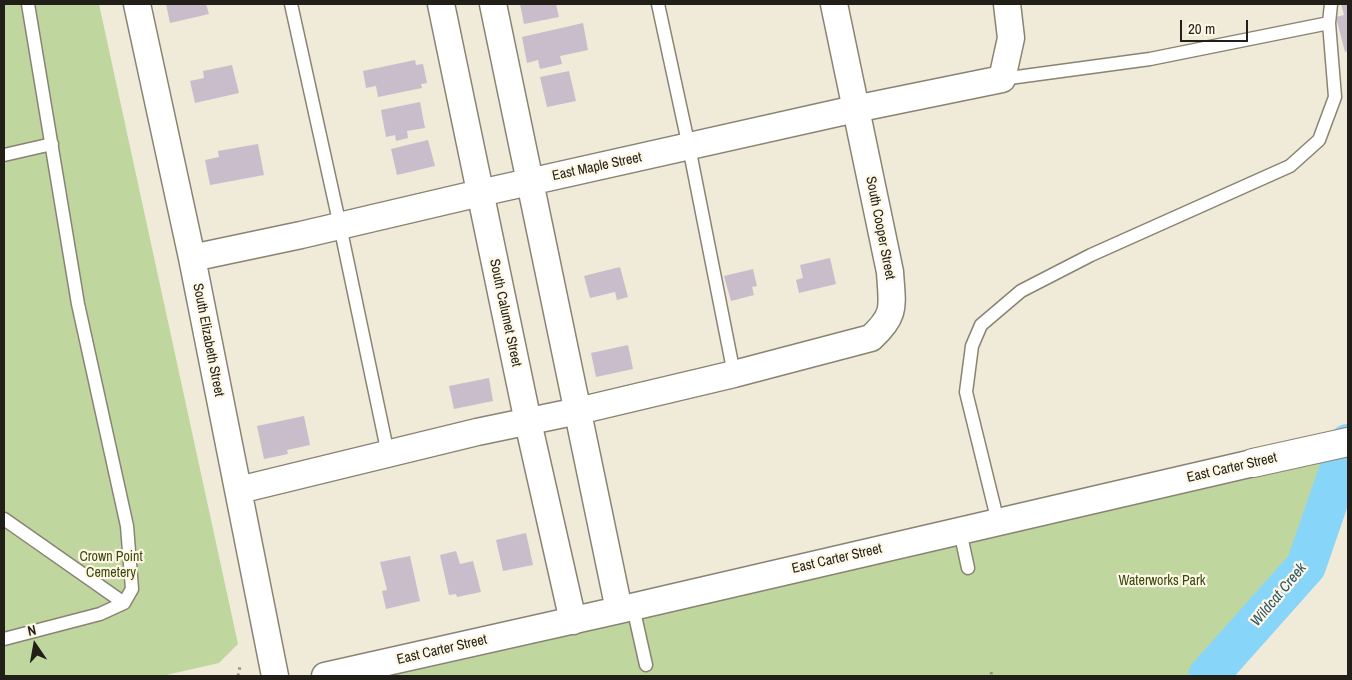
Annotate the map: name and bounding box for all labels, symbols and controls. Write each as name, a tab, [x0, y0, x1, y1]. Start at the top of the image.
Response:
scale bar	[1182, 10, 1250, 42]
text: 20 m	[1188, 18, 1215, 39]
street label: East Maple Street	[551, 149, 643, 185]
street label: South Cooper Street	[862, 175, 898, 281]
street label: South Calumet Street	[485, 258, 525, 368]
street label: South Elizabeth Street	[189, 282, 227, 398]
street label: East Carter Street	[1185, 449, 1279, 487]
street label: East Carter Street	[790, 540, 884, 578]
park label: Crown Point Cemetery	[79, 549, 143, 582]
water label: Wildcat Creek	[1247, 560, 1311, 630]
park label: Waterworks Park	[1119, 573, 1205, 589]
north arrow	[10, 620, 60, 670]
text: N	[26, 621, 38, 640]
street label: East Carter Street	[395, 631, 489, 669]

